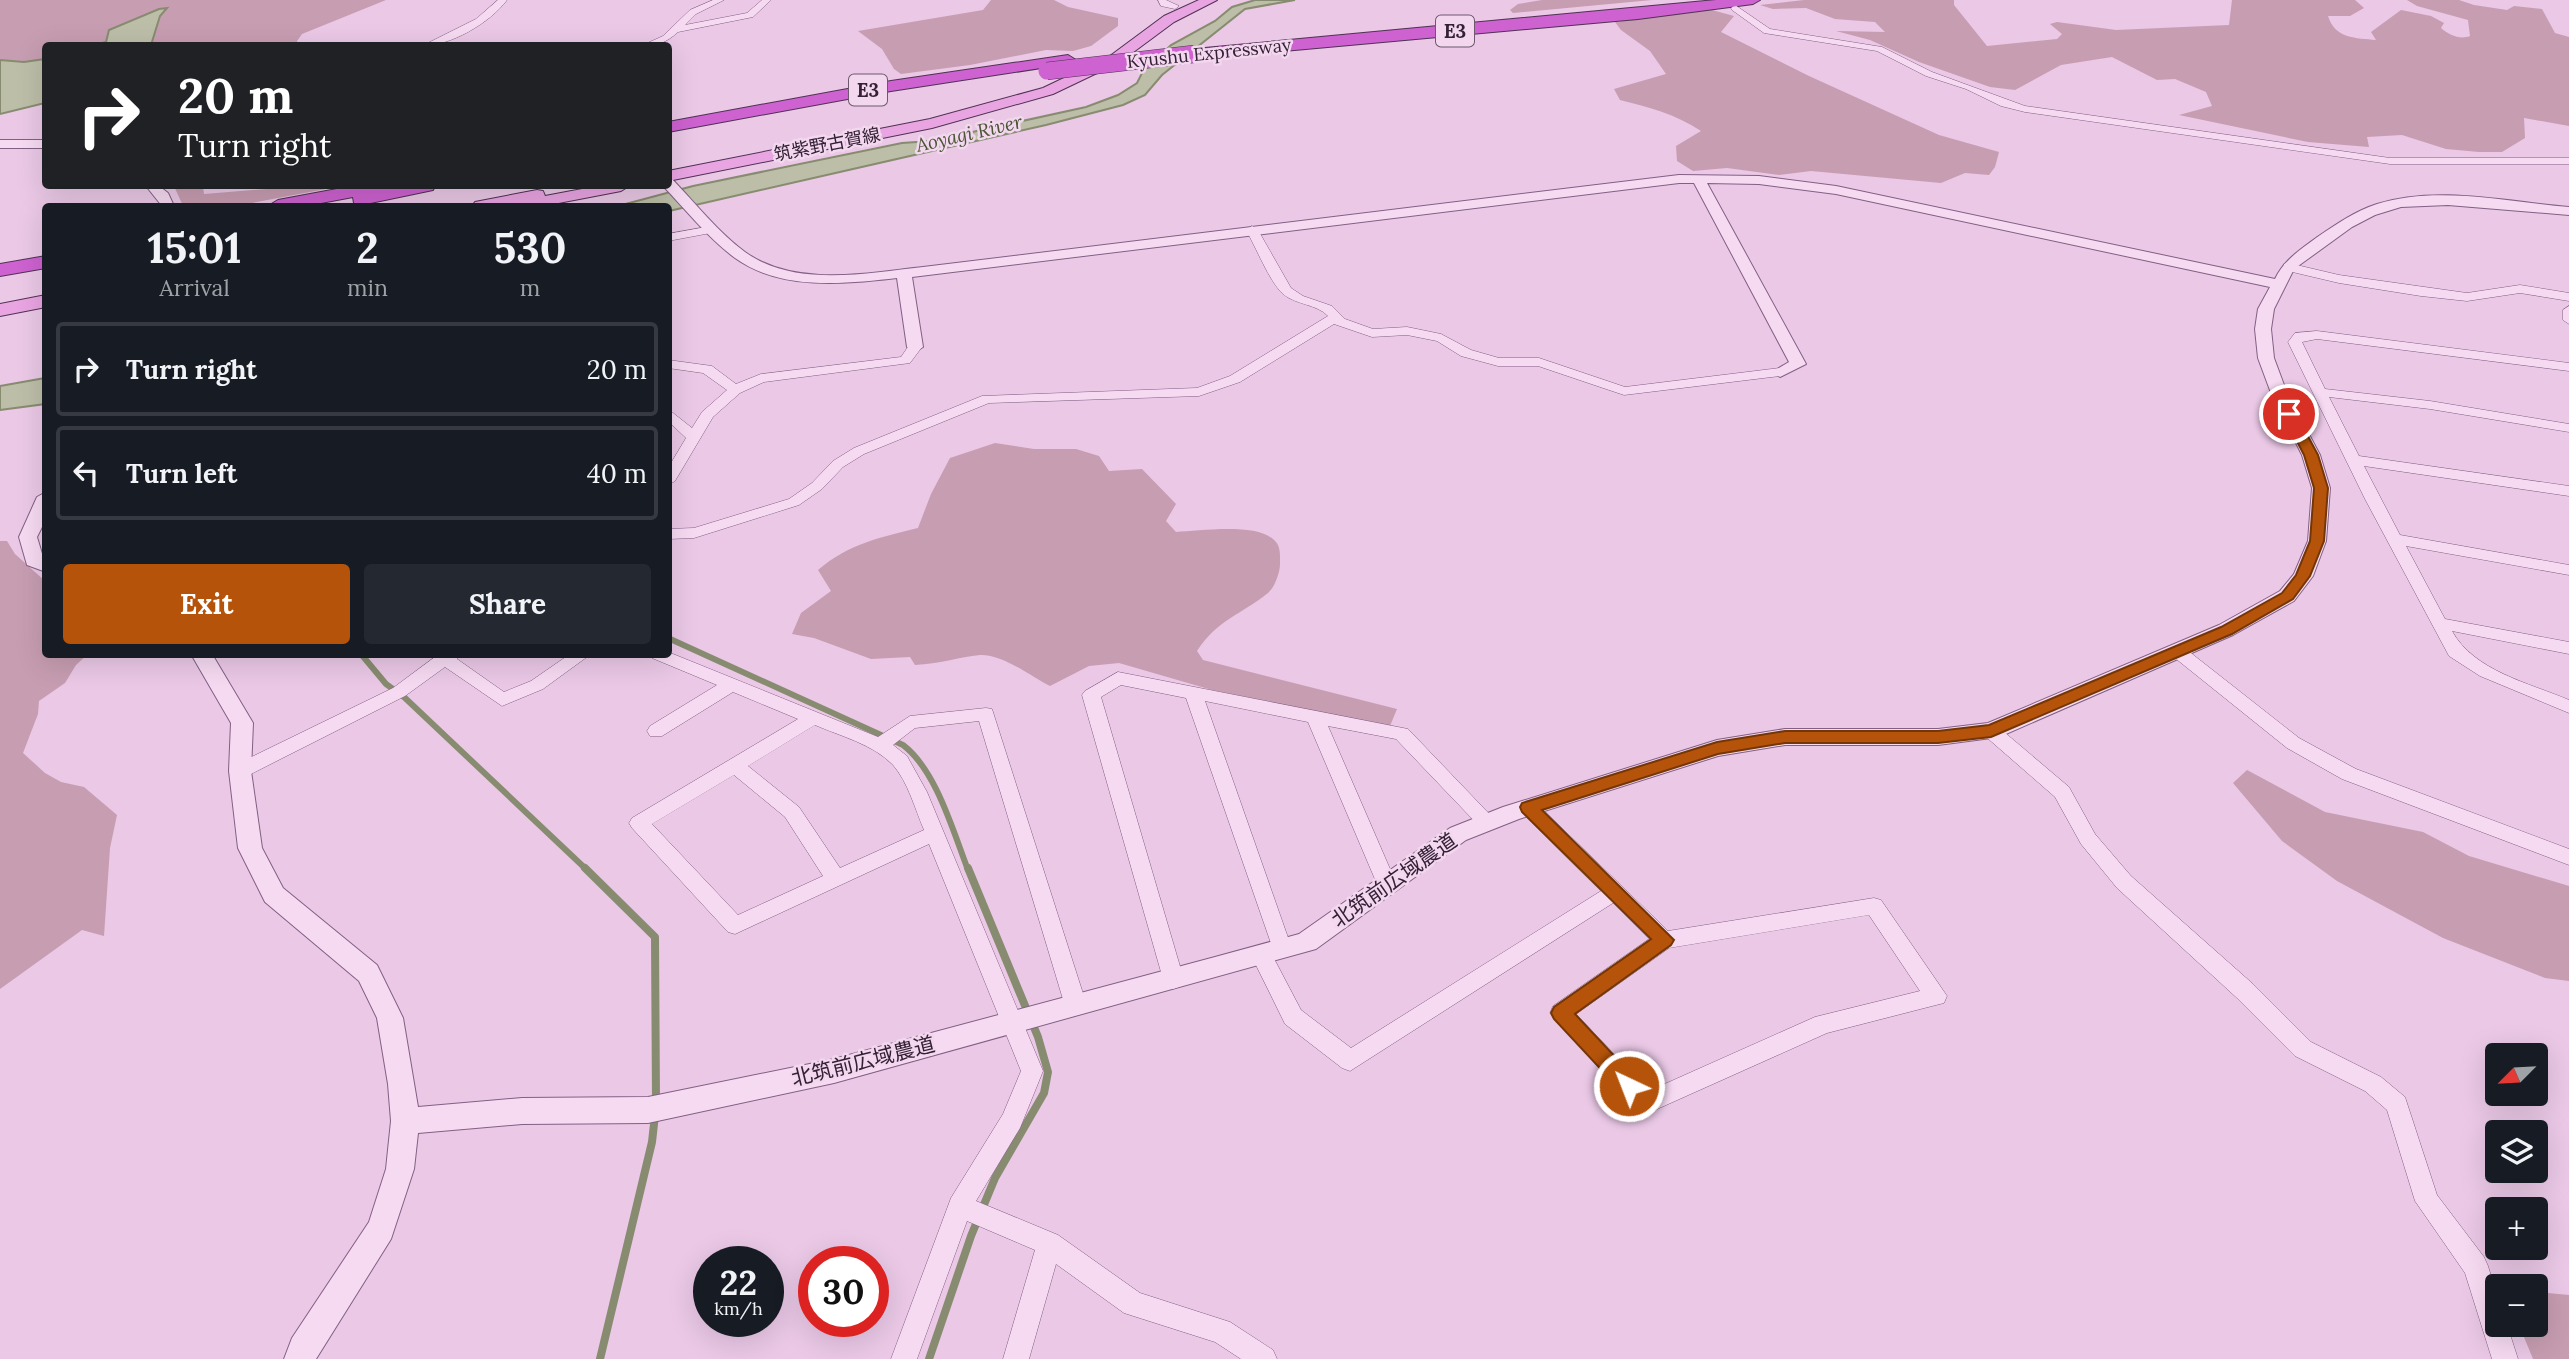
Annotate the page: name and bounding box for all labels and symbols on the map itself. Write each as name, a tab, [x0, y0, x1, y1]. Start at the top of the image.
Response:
road number: E3	[1436, 16, 1474, 46]
street label: Kyushu Expressway	[1126, 33, 1293, 73]
road number: E3	[849, 74, 887, 106]
water label: Aoyagi River	[912, 109, 1025, 157]
street label: 筑紫野古賀線	[772, 122, 882, 166]
pin	[2259, 384, 2319, 444]
street label: 北筑前広域農道	[1326, 827, 1462, 933]
street label: 北筑前広域農道	[788, 1030, 938, 1092]
north arrow	[2485, 1043, 2548, 1106]
position arrow	[1592, 1049, 1666, 1123]
speed limit sign: 30	[798, 1246, 889, 1337]

